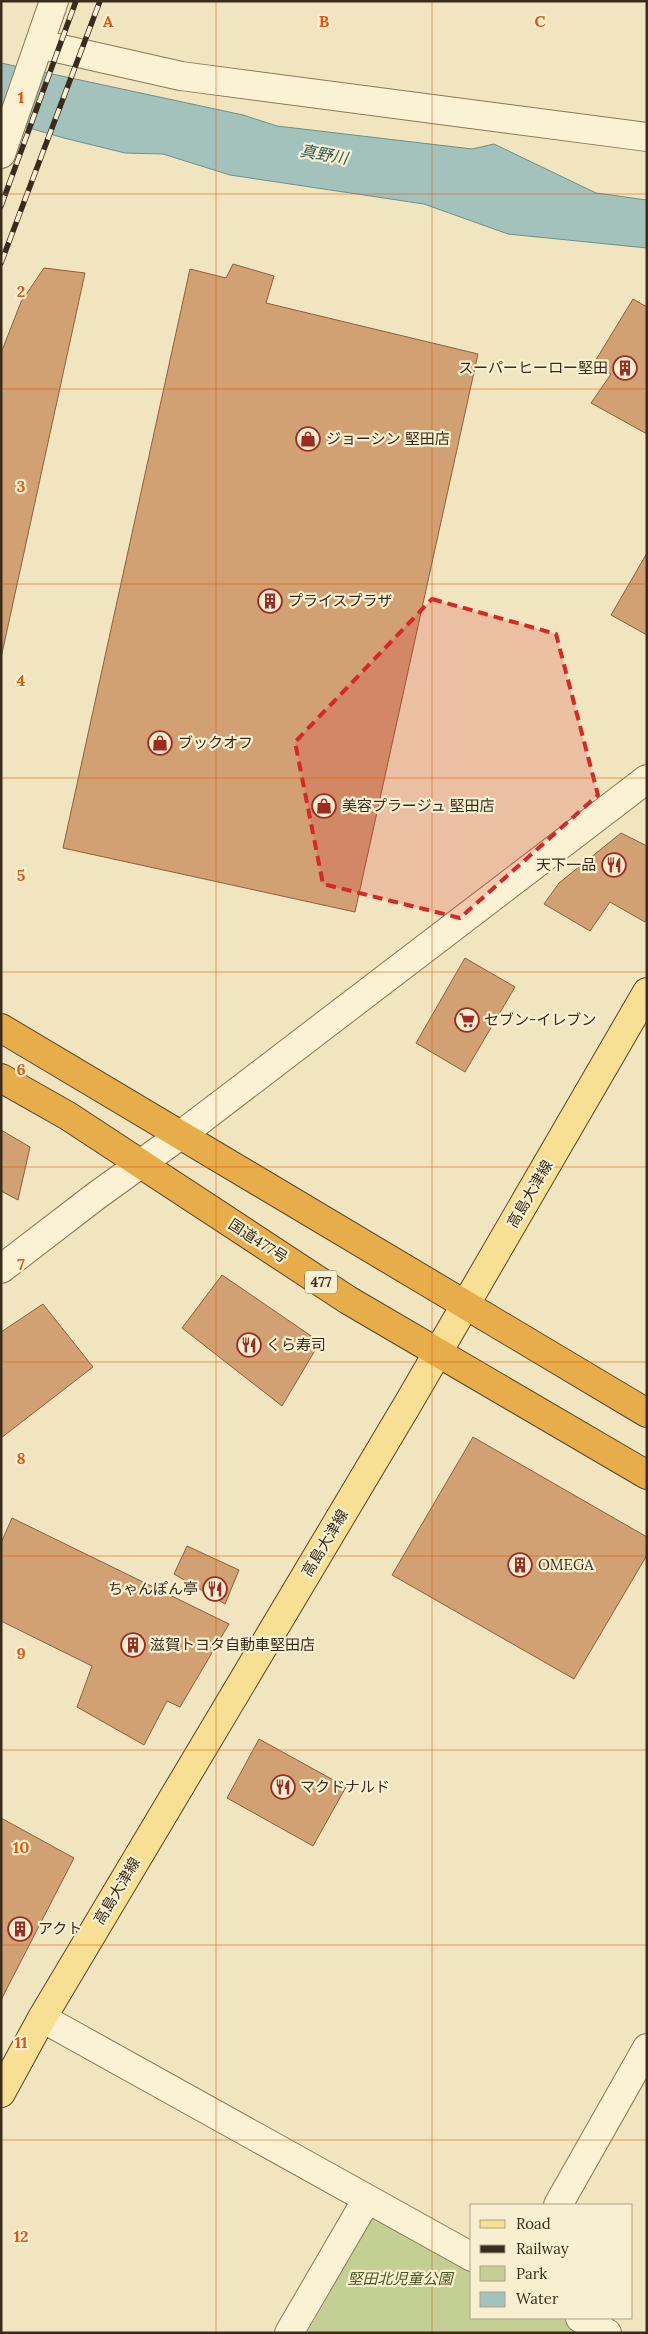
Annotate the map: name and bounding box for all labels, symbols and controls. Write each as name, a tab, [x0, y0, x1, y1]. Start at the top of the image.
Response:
text: A	[103, 11, 114, 31]
text: B	[319, 11, 330, 31]
text: C	[534, 11, 546, 31]
text: 1	[18, 87, 24, 107]
water label: 真野川	[299, 140, 351, 168]
text: 2	[17, 281, 25, 301]
building icon: スーパーヒーロー堅田	[612, 355, 638, 381]
place label: スーパーヒーロー堅田	[458, 358, 608, 377]
shop icon: ジョーシン 堅田店	[295, 426, 321, 452]
place label: ジョーシン 堅田店	[326, 429, 450, 448]
text: 3	[17, 476, 26, 496]
building icon: プライスプラザ	[257, 588, 283, 614]
place label: プライスプラザ	[288, 591, 393, 610]
text: 4	[17, 670, 26, 690]
shop icon: ブックオフ	[147, 730, 173, 756]
place label: ブックオフ	[178, 733, 253, 752]
shop icon: 美容プラージュ 堅田店	[311, 793, 337, 819]
place label: 美容プラージュ 堅田店	[342, 796, 495, 815]
restaurant icon: 天下一品	[601, 852, 627, 878]
place label: 天下一品	[536, 855, 596, 874]
text: 5	[17, 865, 26, 885]
supermarket icon: セブン-イレブン	[454, 1007, 480, 1033]
place label: セブン-イレブン	[484, 1010, 596, 1029]
text: 6	[16, 1059, 26, 1079]
street label: 高島大津線	[503, 1157, 557, 1231]
street label: 国道477号	[225, 1214, 292, 1267]
text: 7	[17, 1254, 25, 1274]
road number: 477	[305, 1270, 337, 1294]
restaurant icon: くら寿司	[236, 1332, 262, 1358]
place label: くら寿司	[266, 1335, 326, 1354]
text: 8	[16, 1448, 26, 1468]
street label: 高島大津線	[297, 1506, 352, 1580]
building icon: OMEGA	[507, 1552, 533, 1578]
place label: OMEGA	[538, 1555, 594, 1574]
restaurant icon: ちゃんぽん亭	[202, 1576, 228, 1602]
place label: ちゃんぽん亭	[108, 1579, 198, 1598]
building icon: 滋賀トヨタ自動車堅田店	[120, 1632, 146, 1658]
place label: 滋賀トヨタ自動車堅田店	[150, 1635, 315, 1654]
text: 9	[16, 1643, 26, 1663]
restaurant icon: マクドナルド	[270, 1774, 296, 1800]
place label: マクドナルド	[300, 1777, 390, 1796]
text: 10	[13, 1837, 29, 1857]
street label: 高島大津線	[89, 1854, 144, 1928]
building icon: アクト	[7, 1916, 33, 1942]
place label: アクト	[38, 1919, 82, 1938]
text: 11	[15, 2032, 28, 2052]
legend	[470, 2204, 633, 2319]
text: Road	[516, 2214, 551, 2233]
text: 12	[13, 2226, 29, 2246]
text: Railway	[516, 2239, 569, 2258]
text: Park	[516, 2264, 547, 2283]
park label: 堅田北児童公園	[347, 2269, 454, 2288]
text: Water	[516, 2289, 559, 2308]

